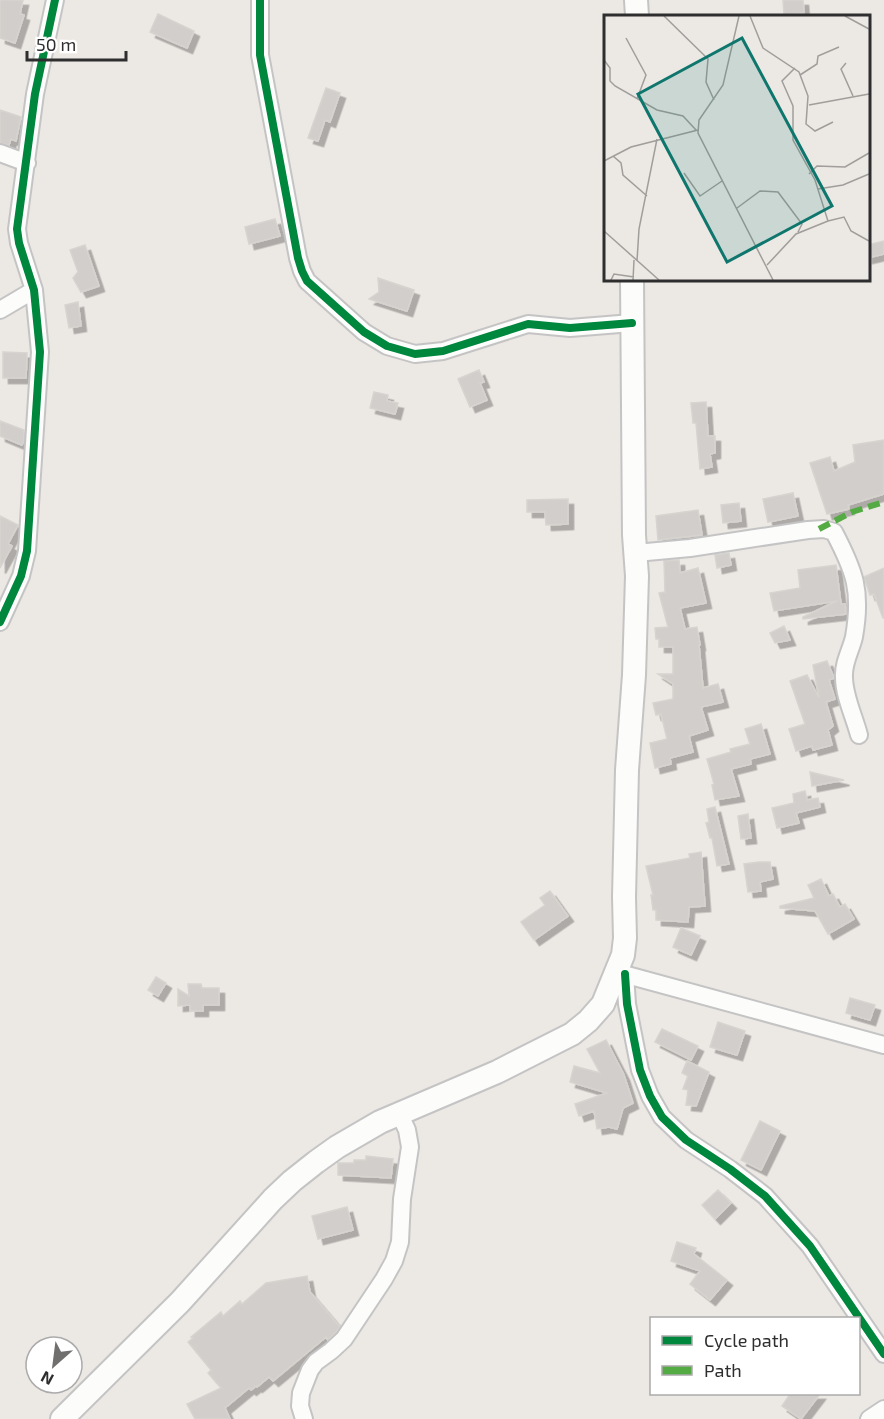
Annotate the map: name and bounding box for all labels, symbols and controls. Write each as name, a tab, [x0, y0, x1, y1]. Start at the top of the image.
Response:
inset map	[604, 15, 869, 280]
scale bar	[27, 24, 126, 62]
text: 50 m	[36, 33, 76, 55]
legend	[650, 1317, 860, 1395]
text: Cycle path	[704, 1329, 789, 1351]
north arrow	[24, 1335, 84, 1395]
text: Path	[704, 1359, 742, 1381]
text: N	[37, 1368, 56, 1390]

